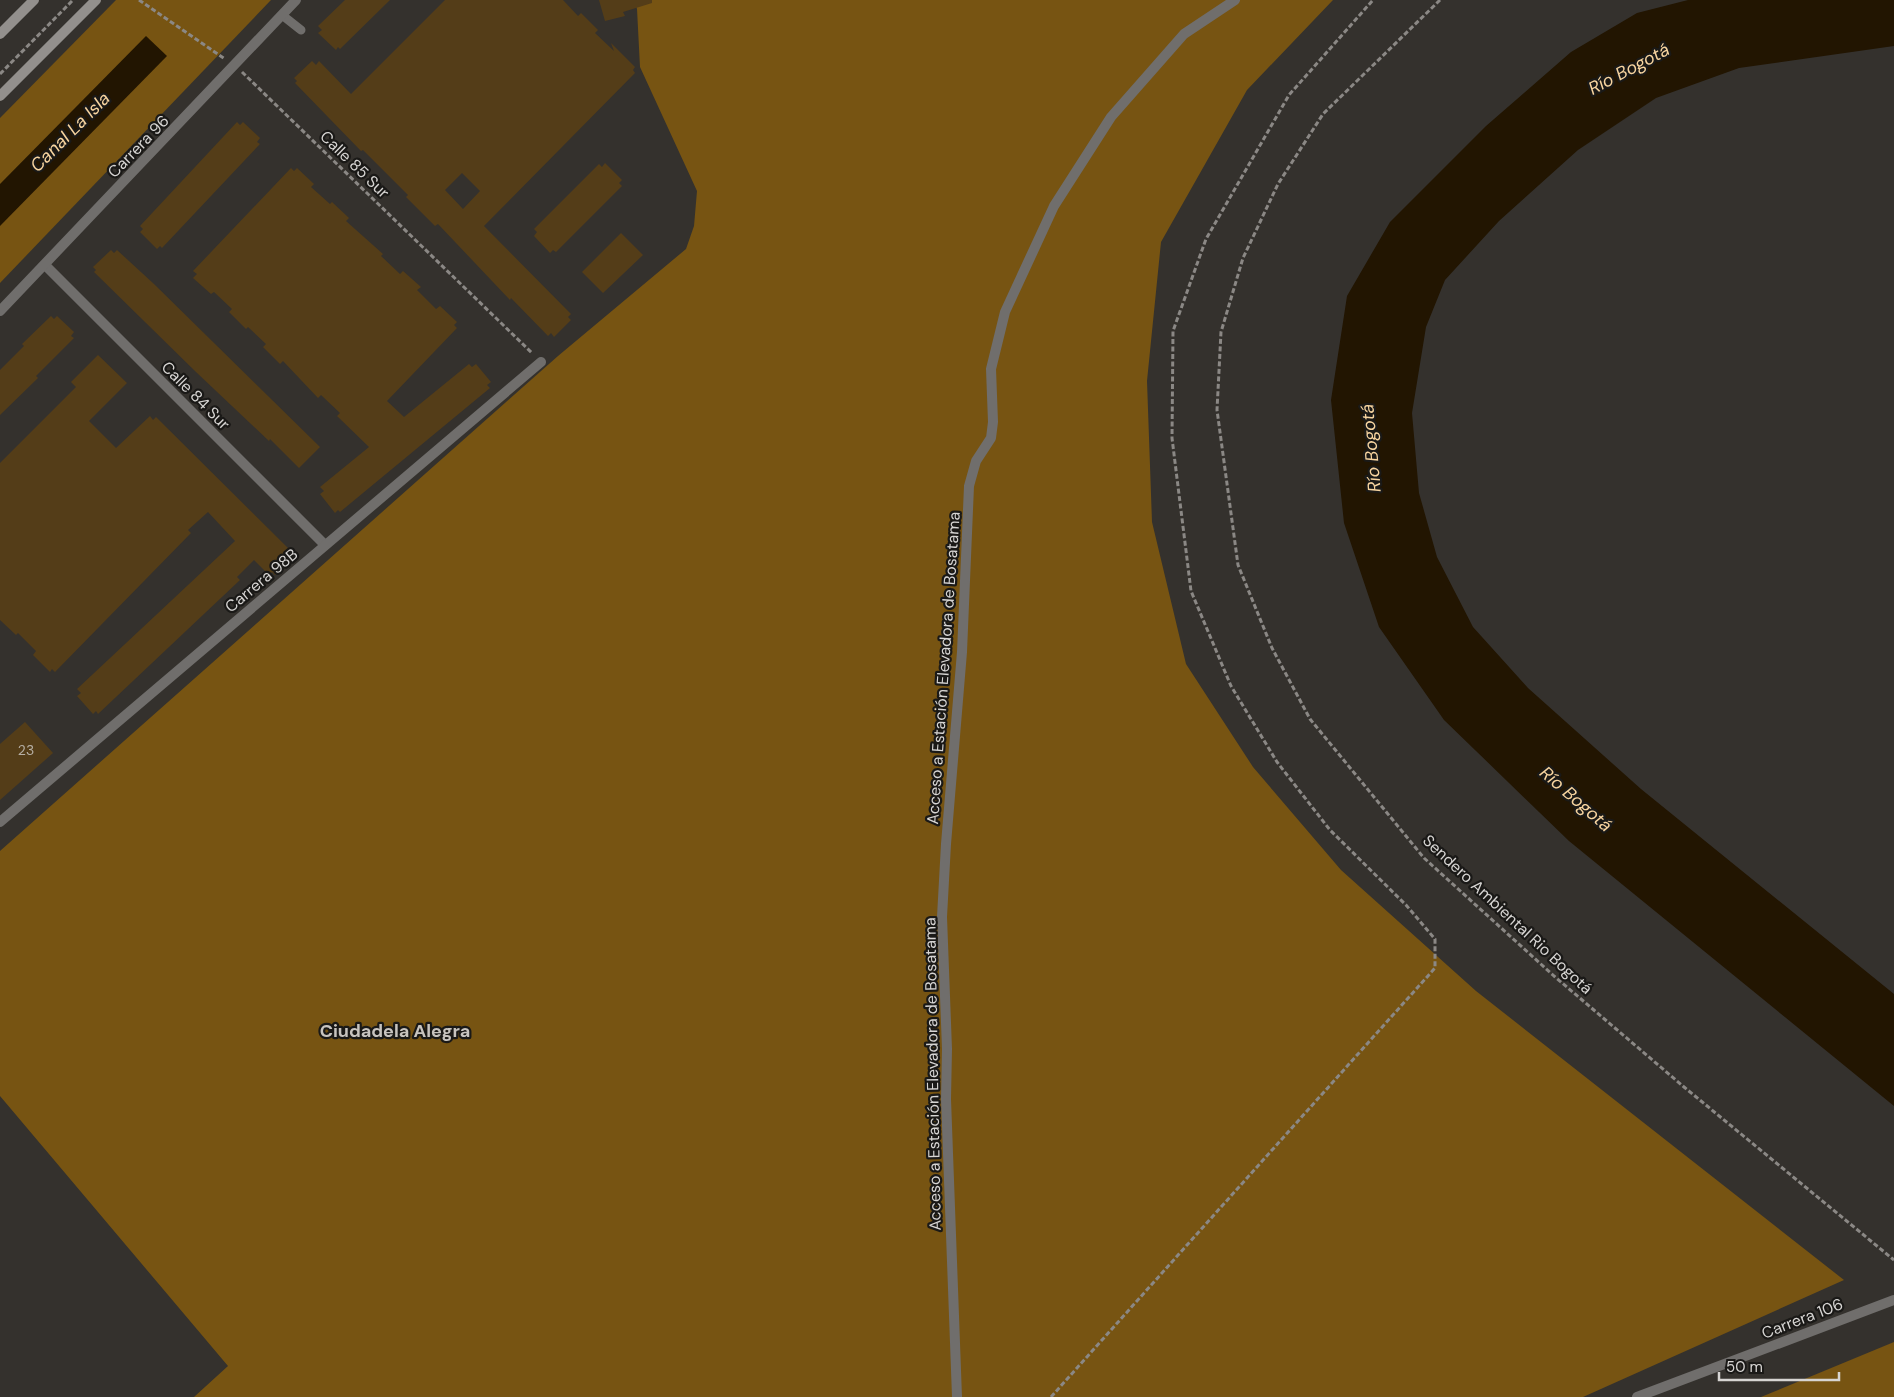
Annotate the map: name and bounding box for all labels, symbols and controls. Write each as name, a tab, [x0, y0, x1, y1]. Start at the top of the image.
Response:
water label: Río Bogotá	[1584, 38, 1674, 100]
water label: Canal La Isla	[25, 87, 115, 177]
street label: Carrera 96	[103, 110, 174, 182]
street label: Calle 85 Sur	[315, 126, 394, 203]
street label: Calle 84 Sur	[157, 357, 234, 434]
water label: Río Bogotá	[1355, 403, 1387, 493]
street label: Acceso a Estación Elevadora de Bosatama	[922, 511, 965, 825]
street label: Carrera 98B	[221, 544, 302, 617]
house number: 23	[18, 741, 34, 759]
water label: Río Bogotá	[1535, 761, 1617, 837]
street label: Sendero Ambiental Rio Bogotá	[1418, 830, 1597, 999]
street label: Acceso a Estación Elevadora de Bosatama	[919, 917, 946, 1231]
district label: Ciudadela Alegra	[320, 1019, 470, 1043]
street label: Carrera 106	[1758, 1293, 1846, 1344]
scale bar	[1719, 1350, 1839, 1382]
text: 50 m	[1726, 1357, 1763, 1377]

